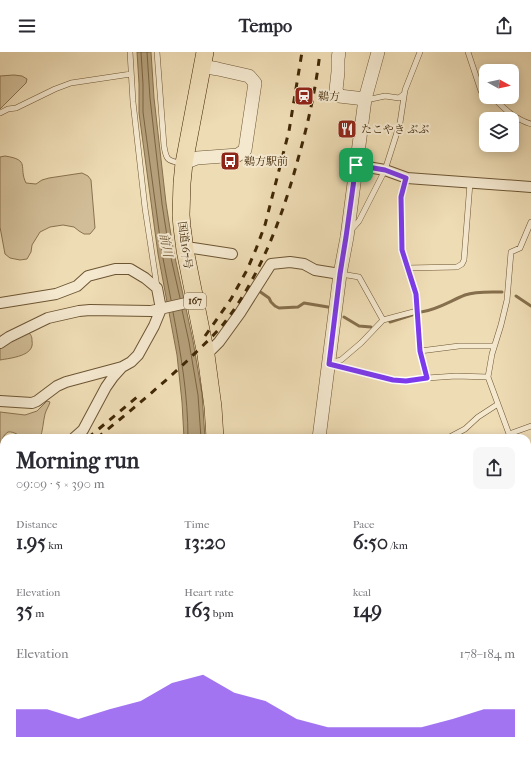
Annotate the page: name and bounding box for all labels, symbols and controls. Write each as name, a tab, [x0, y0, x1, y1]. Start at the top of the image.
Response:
icon: menu	[16, 15, 38, 37]
icon: share	[493, 15, 515, 37]
text: Tempo	[239, 16, 292, 37]
north arrow	[479, 64, 519, 104]
map controls	[479, 64, 519, 152]
station icon: 鵜方	[293, 85, 315, 107]
place label: 鵜方	[318, 90, 340, 103]
button: layers	[479, 112, 519, 152]
restaurant icon: たこやき ぶぶ	[336, 118, 358, 140]
place label: たこやき ぶぶ	[361, 123, 429, 136]
pin	[339, 148, 373, 182]
bus stop icon: 鵜方駅前	[219, 150, 241, 172]
icon: arrive	[345, 154, 367, 176]
place label: 鵜方駅前	[244, 155, 288, 168]
street label: 国道167号	[175, 220, 195, 270]
water label: 前川	[157, 232, 176, 260]
road number: 167	[184, 293, 206, 309]
button: share	[473, 447, 515, 489]
text: Morning run	[16, 448, 139, 474]
text: 09:09 · 5 × 390 m	[16, 476, 104, 491]
text: Distance	[16, 518, 57, 531]
text: Time	[184, 518, 209, 531]
text: Pace	[353, 518, 375, 531]
text: 1.95	[16, 531, 46, 554]
text: 13:20	[184, 531, 226, 554]
text: 6:50	[353, 531, 388, 554]
text: km	[46, 539, 63, 552]
text: /km	[388, 539, 408, 552]
text: Elevation	[16, 586, 60, 599]
text: Heart rate	[184, 586, 234, 599]
text: kcal	[353, 586, 371, 599]
text: 35	[16, 599, 33, 622]
text: 163	[184, 599, 210, 622]
text: 149	[353, 599, 382, 622]
text: m	[33, 607, 44, 620]
text: bpm	[210, 607, 234, 620]
text: Elevation	[16, 646, 69, 661]
text: 178–184 m	[460, 646, 515, 661]

